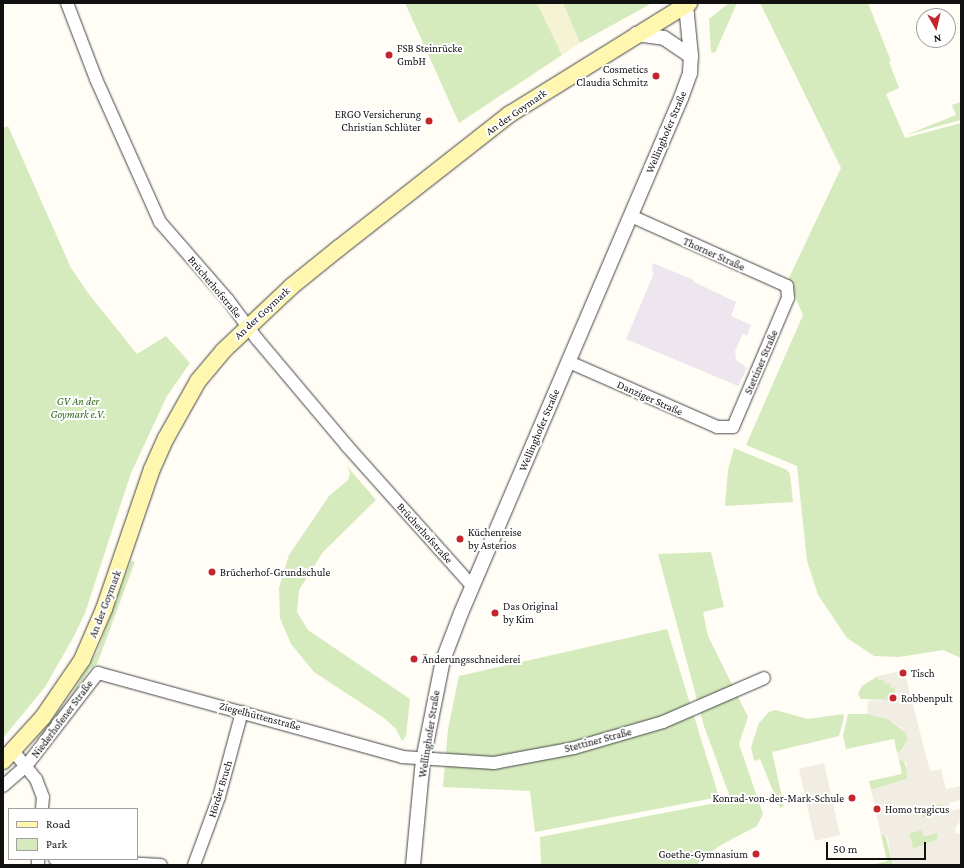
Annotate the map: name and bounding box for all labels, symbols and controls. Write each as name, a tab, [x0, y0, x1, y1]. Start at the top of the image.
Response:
north arrow	[916, 8, 956, 48]
text: N	[933, 32, 942, 45]
place label: FSB Steinrücke GmbH	[397, 42, 462, 68]
marker: FSB Steinrücke GmbH	[384, 50, 394, 60]
place label: Cosmetics Claudia Schmitz	[576, 63, 648, 89]
marker: Cosmetics Claudia Schmitz	[651, 71, 661, 81]
street label: An der Goymark	[483, 86, 549, 138]
street label: Wellinghofer Straße	[643, 89, 689, 175]
place label: ERGO Versicherung Christian Schlüter	[335, 108, 421, 134]
marker: ERGO Versicherung Christian Schlüter	[424, 116, 434, 126]
street label: Thorner Straße	[681, 234, 747, 274]
street label: Brücherhofstraße	[185, 253, 245, 321]
street label: An der Goymark	[231, 284, 293, 342]
street label: Stettiner Straße	[741, 328, 781, 396]
street label: Danziger Straße	[615, 378, 685, 418]
street label: Wellinghofer Straße	[516, 387, 562, 473]
park label: GV An der Goymark e.V.	[50, 395, 106, 421]
street label: Brücherhofstraße	[394, 500, 456, 566]
place label: Küchenreise by Asterios	[468, 526, 522, 552]
marker: Küchenreise by Asterios	[455, 534, 465, 544]
place label: Brücherhof-Grundschule	[220, 565, 330, 579]
marker: Brücherhof-Grundschule	[207, 567, 217, 577]
street label: An der Goymark	[86, 568, 124, 640]
place label: Das Original by Kim	[503, 600, 558, 626]
marker: Das Original by Kim	[490, 608, 500, 618]
place label: Änderungsschneiderei	[422, 652, 520, 666]
marker: Änderungsschneiderei	[409, 654, 419, 664]
place label: Tisch	[911, 666, 935, 680]
marker: Tisch	[898, 668, 908, 678]
street label: Niederhofener Straße	[28, 677, 96, 761]
street label: Wellinghofer Straße	[416, 689, 442, 779]
place label: Robbenpult	[901, 691, 953, 705]
marker: Robbenpult	[888, 693, 898, 703]
street label: Ziegelhüttenstraße	[218, 699, 302, 733]
street label: Stettiner Straße	[563, 725, 633, 755]
street label: Hörder Bruch	[205, 759, 235, 819]
place label: Konrad-von-der-Mark-Schule	[712, 791, 844, 805]
marker: Konrad-von-der-Mark-Schule	[847, 793, 857, 803]
place label: Homo tragicus	[885, 802, 949, 816]
marker: Homo tragicus	[872, 804, 882, 814]
legend	[8, 808, 138, 860]
text: Road	[46, 817, 70, 831]
scale bar	[828, 834, 928, 860]
text: Park	[46, 837, 67, 851]
text: 50 m	[833, 842, 857, 856]
place label: Goethe-Gymnasium	[659, 847, 748, 861]
marker: Goethe-Gymnasium	[751, 849, 761, 859]

